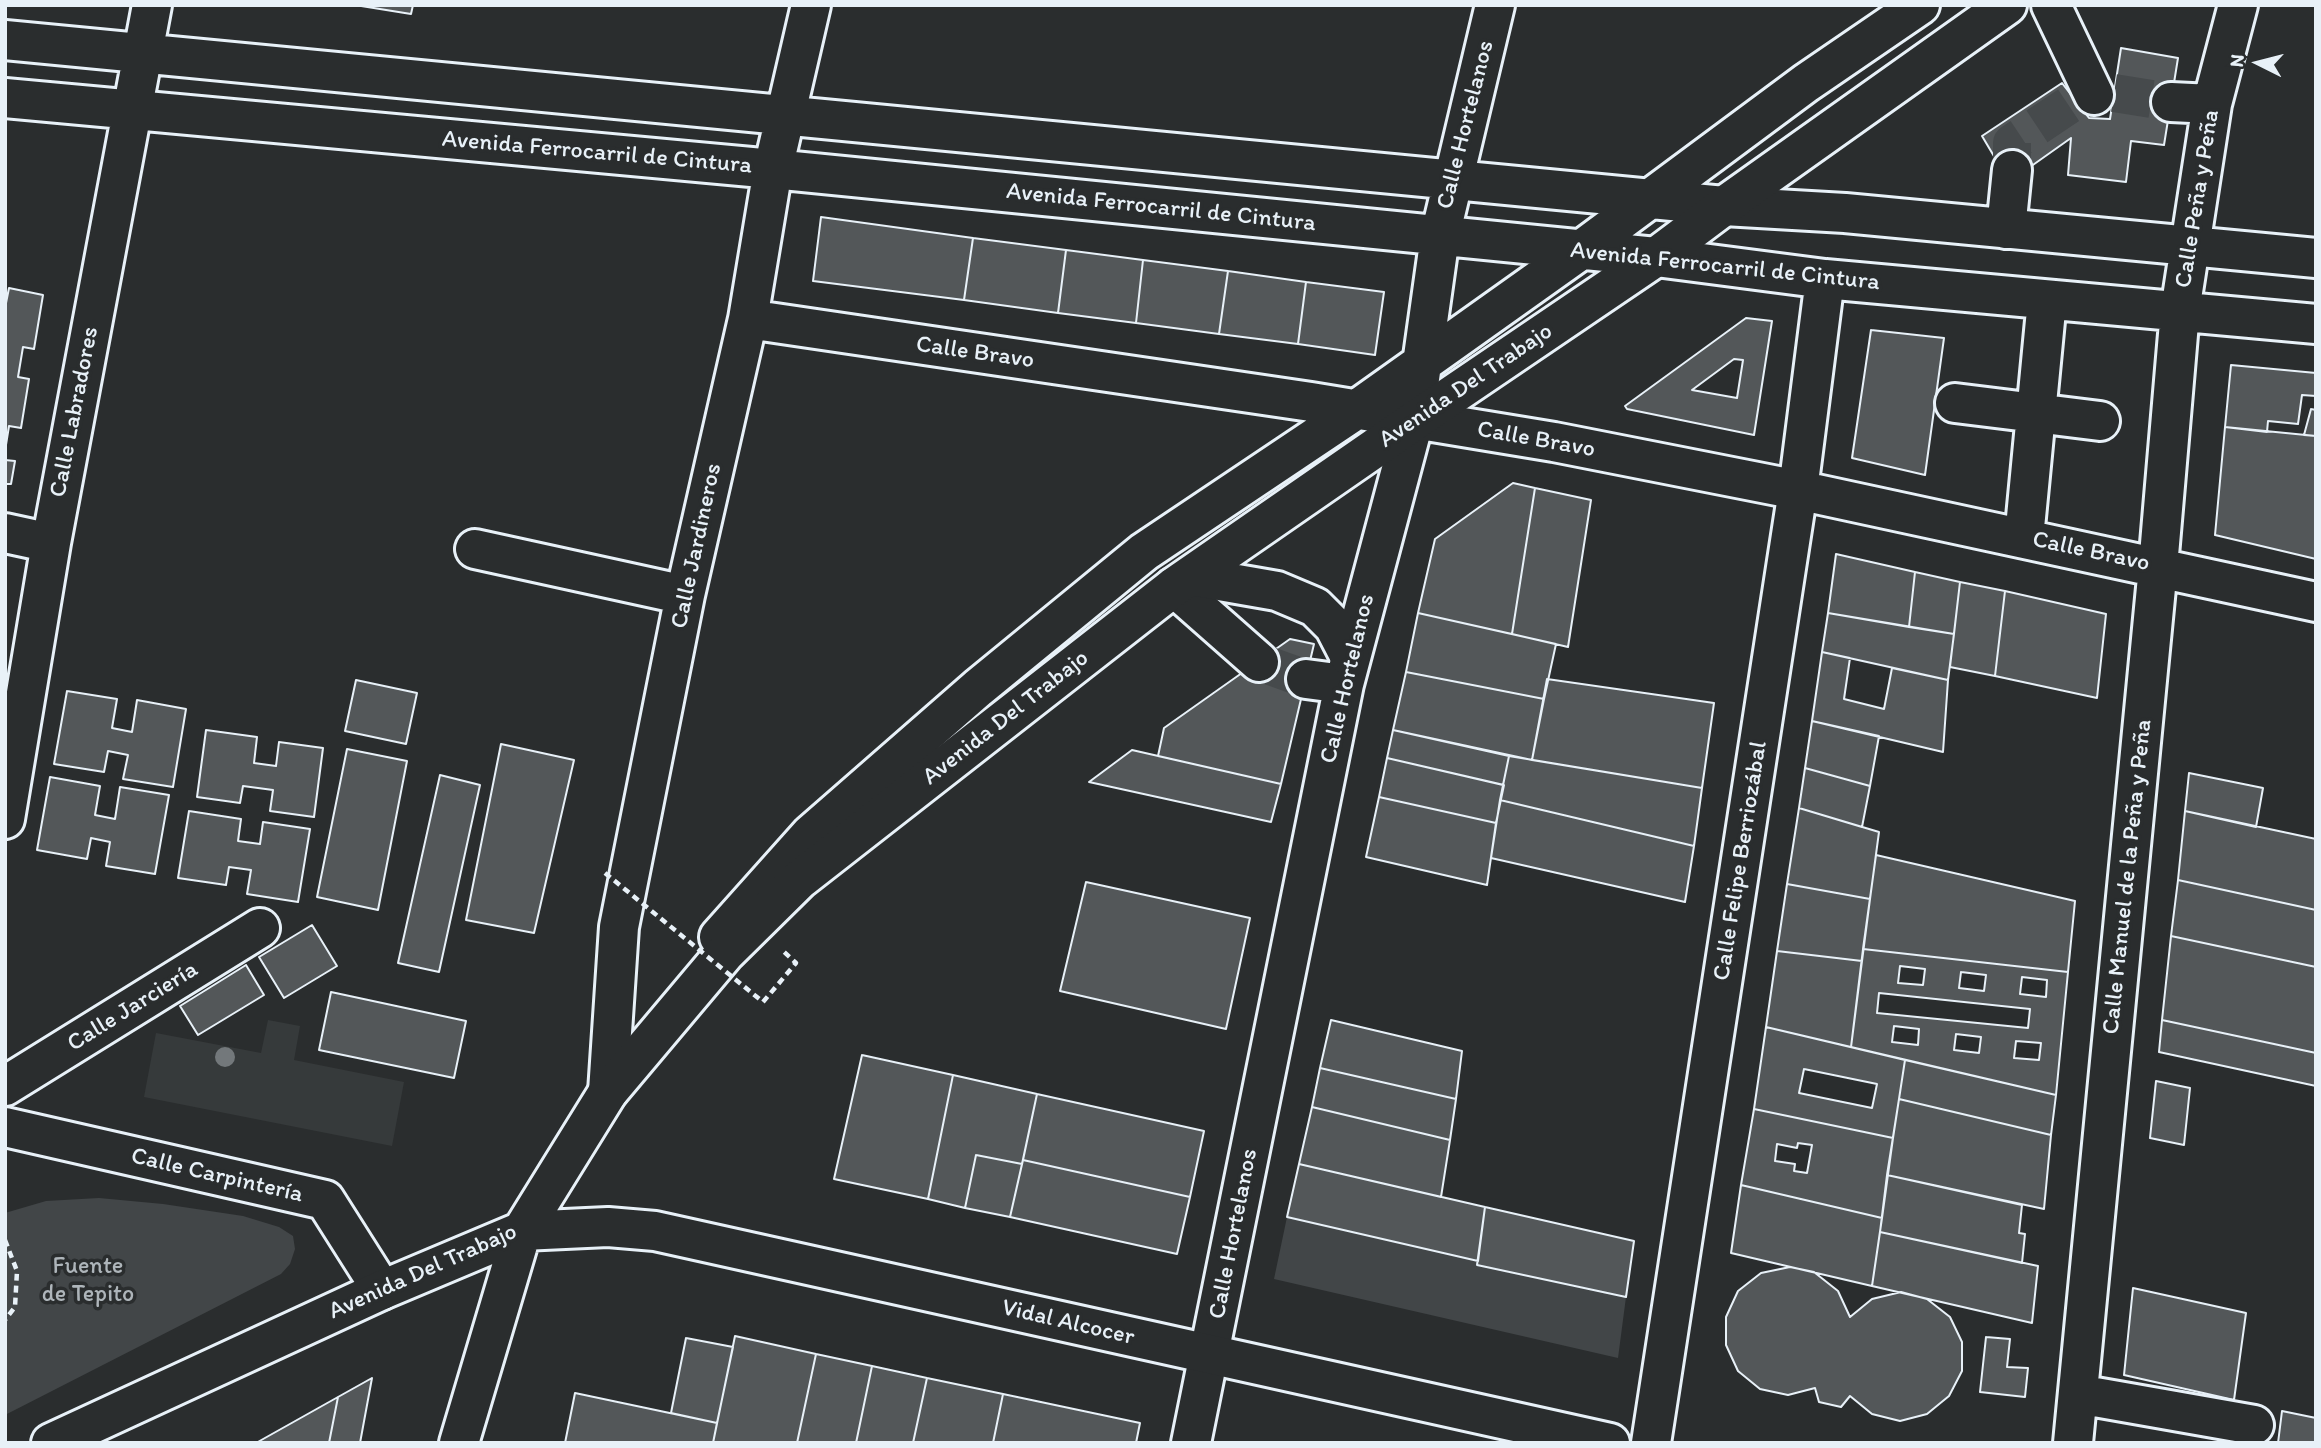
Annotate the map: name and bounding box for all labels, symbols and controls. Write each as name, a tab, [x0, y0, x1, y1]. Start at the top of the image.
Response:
north arrow	[2223, 28, 2293, 98]
street label: Calle Hortelanos	[1431, 38, 1501, 212]
text: N	[2225, 53, 2249, 68]
street label: Calle Peña y Peña	[2170, 108, 2226, 290]
street label: Avenida Ferrocarril de Cintura	[441, 125, 753, 181]
street label: Avenida Ferrocarril de Cintura	[1005, 177, 1317, 239]
street label: Avenida Ferrocarril de Cintura	[1569, 236, 1881, 298]
street label: Avenida Del Trabajo	[1374, 317, 1558, 455]
street label: Calle Labradores	[44, 324, 106, 500]
street label: Calle Bravo	[914, 330, 1036, 376]
street label: Calle Bravo	[1475, 415, 1597, 465]
street label: Calle Jardineros	[665, 461, 729, 631]
street label: Calle Bravo	[2030, 526, 2152, 578]
street label: Calle Hortelanos	[1315, 592, 1381, 766]
street label: Avenida Del Trabajo	[917, 644, 1095, 792]
street label: Calle Manuel de la Peña y Peña	[2097, 718, 2159, 1036]
street label: Calle Felipe Berriozábal	[1708, 739, 1774, 983]
street label: Calle Jarciería	[62, 955, 204, 1059]
street label: Calle Carpintería	[128, 1142, 306, 1210]
street label: Calle Hortelanos	[1203, 1146, 1265, 1322]
street label: Avenida Del Trabajo	[324, 1218, 522, 1326]
park label: Fuente de Tepito	[42, 1253, 134, 1309]
street label: Vidal Alcocer	[999, 1294, 1137, 1352]

